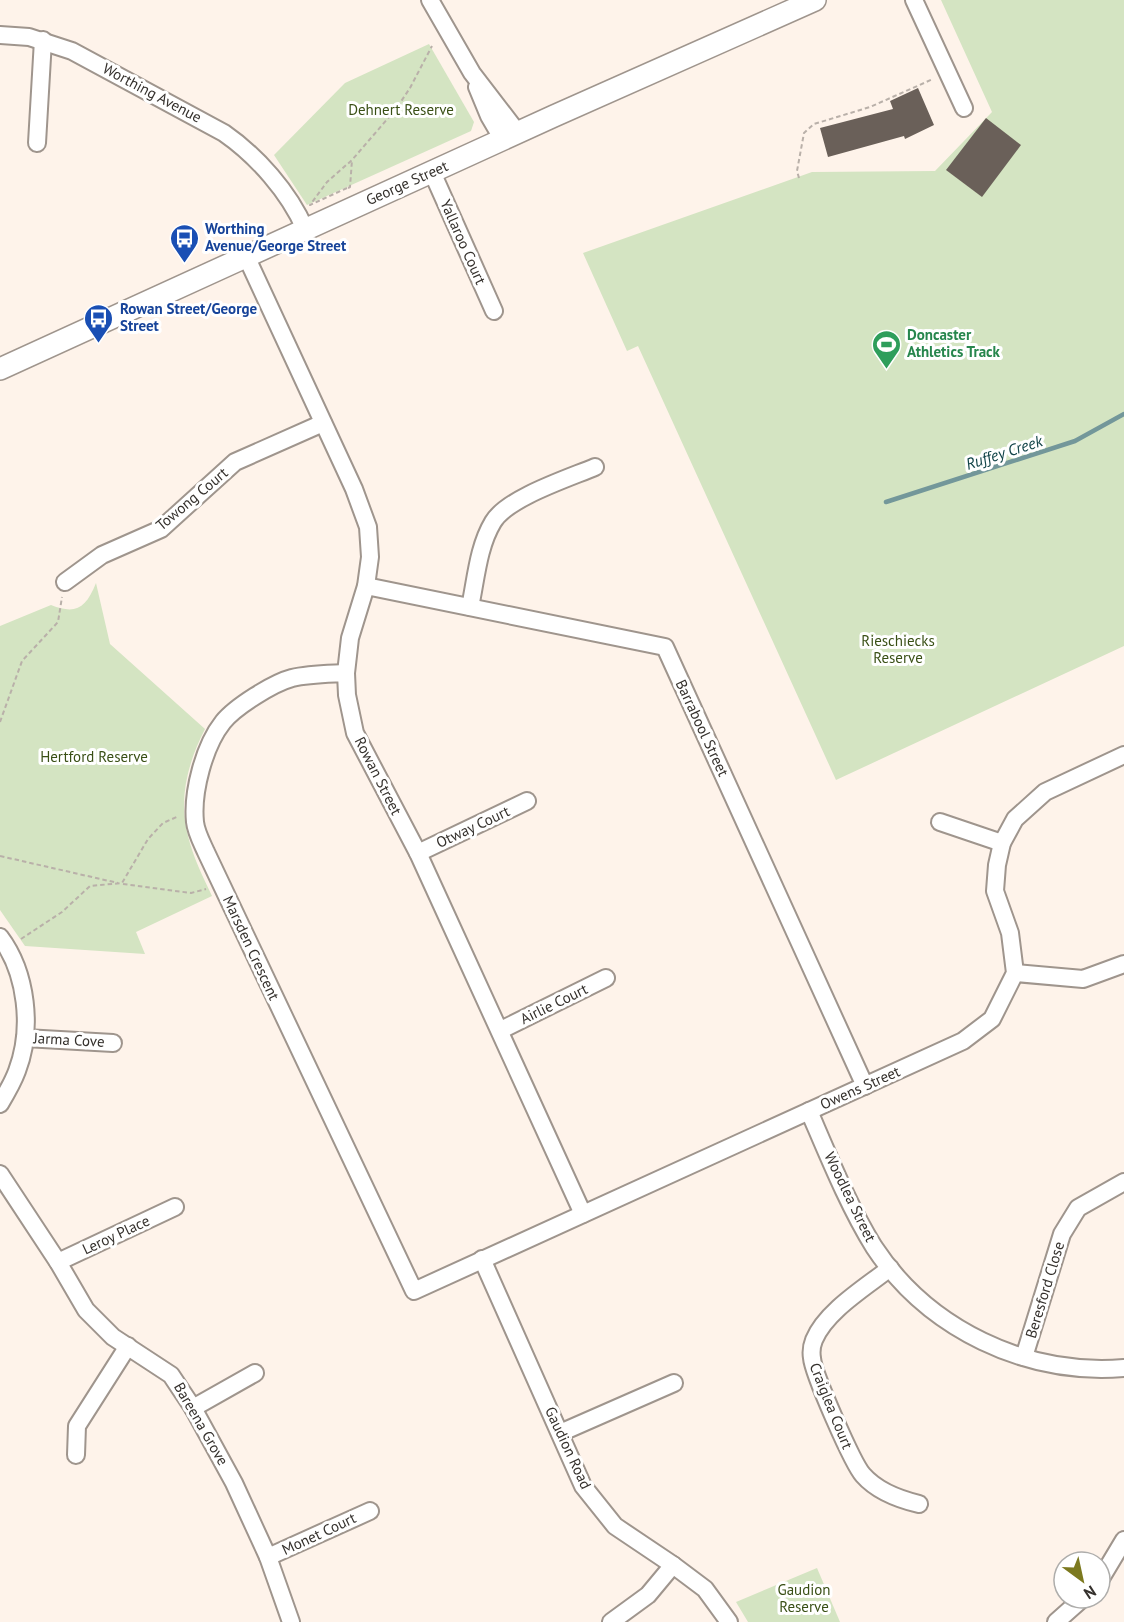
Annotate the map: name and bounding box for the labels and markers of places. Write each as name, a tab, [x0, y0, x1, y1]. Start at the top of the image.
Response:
place label: Worthing Avenue/George Street	[205, 219, 347, 255]
bus stop icon: Worthing Avenue/George Street	[168, 222, 200, 264]
place label: Rowan Street/George Street	[120, 299, 257, 335]
bus stop icon: Rowan Street/George Street	[83, 302, 115, 344]
place label: Doncaster Athletics Track	[907, 325, 1001, 361]
sports icon: Doncaster Athletics Track	[870, 328, 902, 370]

